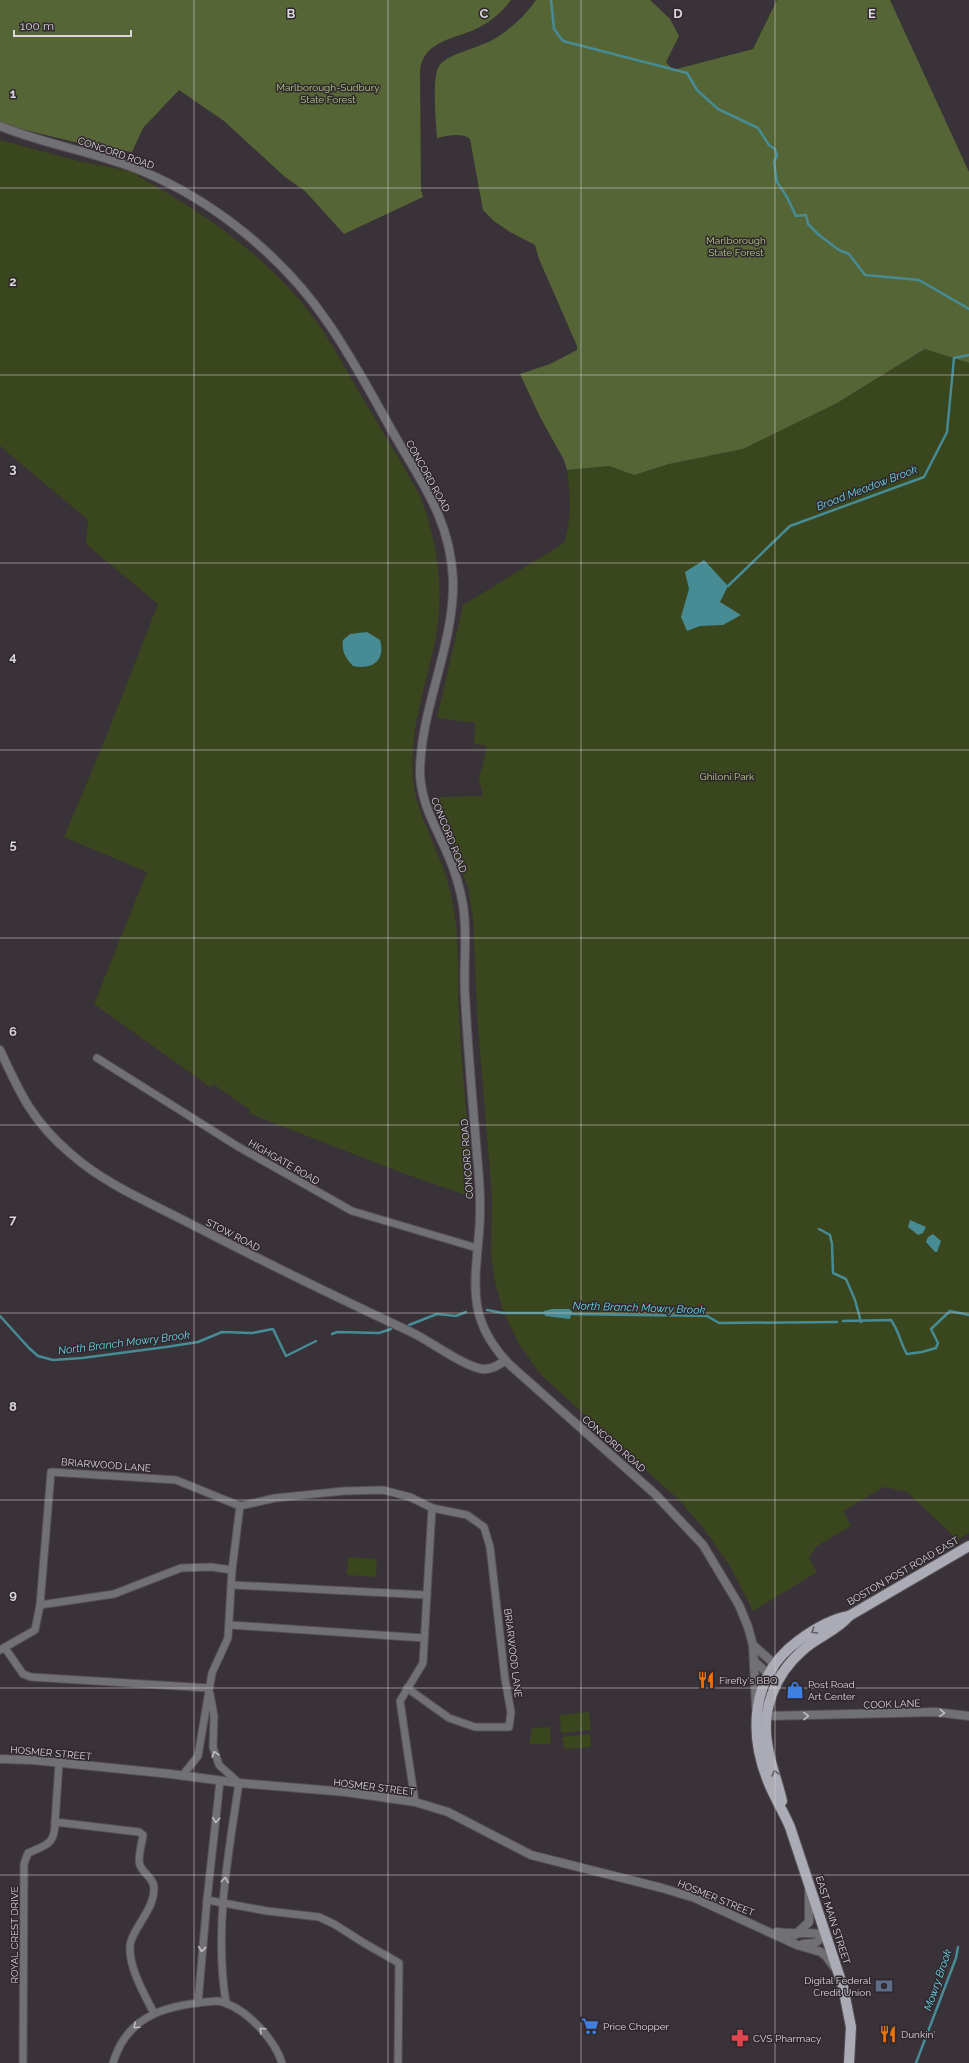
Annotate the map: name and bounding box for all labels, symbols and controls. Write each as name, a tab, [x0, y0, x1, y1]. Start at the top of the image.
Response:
text: B	[287, 6, 296, 21]
text: C	[480, 6, 489, 21]
text: D	[673, 6, 683, 21]
text: E	[868, 6, 876, 21]
scale bar	[14, 12, 131, 38]
text: 100 m	[20, 19, 54, 33]
park label: Marlborough-Sudbury State Forest	[276, 82, 380, 105]
text: 1	[10, 86, 17, 101]
street label: CONCORD ROAD	[76, 135, 156, 171]
park label: Marlborough State Forest	[706, 235, 766, 258]
text: 2	[9, 274, 17, 289]
street label: CONCORD ROAD	[404, 438, 452, 514]
text: 3	[9, 461, 17, 476]
water label: Broad Meadow Brook	[815, 463, 919, 513]
text: 4	[9, 649, 17, 664]
park label: Ghiloni Park	[700, 771, 755, 782]
street label: CONCORD ROAD	[429, 796, 469, 874]
text: 5	[9, 837, 17, 852]
text: 6	[9, 1024, 17, 1039]
street label: CONCORD ROAD	[459, 1119, 475, 1199]
street label: HIGHGATE ROAD	[247, 1137, 321, 1187]
text: 7	[9, 1212, 17, 1227]
street label: STOW ROAD	[204, 1217, 262, 1253]
water label: North Branch Mowry Brook	[572, 1299, 706, 1317]
water label: North Branch Mowry Brook	[57, 1328, 191, 1358]
text: 8	[9, 1399, 17, 1414]
street label: CONCORD ROAD	[580, 1414, 648, 1474]
street label: BRIARWOOD LANE	[61, 1456, 151, 1474]
street label: BOSTON POST ROAD EAST	[845, 1534, 961, 1608]
text: 9	[9, 1587, 17, 1602]
street label: BRIARWOOD LANE	[502, 1608, 524, 1698]
one-way arrow	[811, 1626, 818, 1634]
restaurant icon: Firefly's BBQ	[696, 1670, 716, 1690]
place label: Firefly's BBQ	[719, 1675, 778, 1686]
place label: Post Road Art Center	[808, 1679, 856, 1702]
shop icon: Post Road Art Center	[785, 1680, 805, 1700]
street label: COOK LANE	[863, 1698, 921, 1710]
one-way arrow	[939, 1708, 945, 1717]
one-way arrow	[803, 1712, 809, 1720]
street label: HOSMER STREET	[10, 1744, 92, 1762]
one-way arrow	[211, 1750, 220, 1757]
one-way arrow	[771, 1769, 780, 1776]
street label: HOSMER STREET	[333, 1777, 415, 1797]
one-way arrow	[211, 1817, 220, 1823]
street label: EAST MAIN STREET	[813, 1874, 853, 1966]
one-way arrow	[220, 1877, 229, 1883]
street label: HOSMER STREET	[676, 1878, 756, 1918]
street label: ROYAL CREST DRIVE	[9, 1886, 20, 1984]
one-way arrow	[197, 1946, 206, 1952]
water label: Mowry Brook	[921, 1947, 955, 2013]
place label: Digital Federal Credit Union	[804, 1975, 871, 1998]
bank icon: Digital Federal Credit Union	[874, 1976, 894, 1996]
supermarket icon: Price Chopper	[580, 2016, 600, 2036]
one-way arrow	[134, 2021, 141, 2028]
place label: Price Chopper	[603, 2021, 670, 2032]
restaurant icon: Dunkin'	[878, 2024, 898, 2044]
one-way arrow	[259, 2027, 267, 2035]
pharmacy icon: CVS Pharmacy	[730, 2028, 750, 2048]
place label: Dunkin'	[901, 2029, 935, 2040]
place label: CVS Pharmacy	[753, 2033, 822, 2044]

